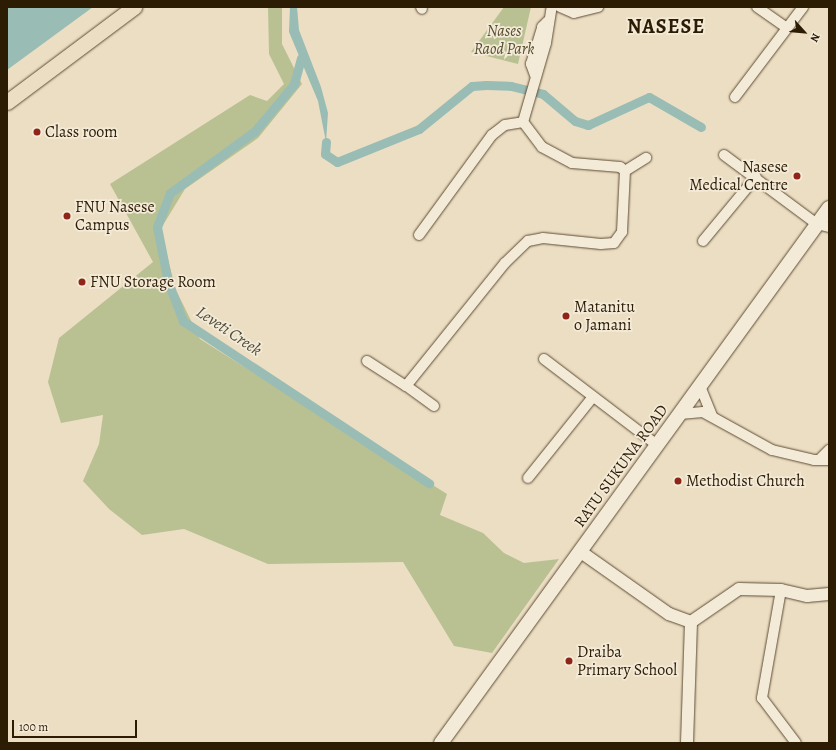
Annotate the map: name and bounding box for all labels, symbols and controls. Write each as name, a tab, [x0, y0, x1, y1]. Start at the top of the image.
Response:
north arrow	[784, 12, 824, 52]
district label: NASESE	[627, 14, 705, 38]
park label: Nases Raod Park	[474, 21, 534, 59]
text: N	[807, 31, 824, 45]
place label: Class room	[45, 122, 118, 142]
marker: Class room	[32, 127, 42, 137]
place label: Nasese Medical Centre	[689, 157, 788, 195]
marker: Nasese Medical Centre	[791, 170, 803, 182]
place label: FNU Nasese Campus	[75, 197, 155, 235]
marker: FNU Nasese Campus	[62, 211, 72, 221]
place label: FNU Storage Room	[90, 272, 216, 292]
marker: FNU Storage Room	[77, 277, 87, 287]
place label: Matanitu o Jamani	[574, 297, 635, 335]
water label: Leveti Creek	[192, 302, 266, 360]
marker: Matanitu o Jamani	[561, 311, 571, 321]
street label: RATU SUKUNA ROAD	[570, 401, 672, 531]
place label: Methodist Church	[686, 471, 805, 491]
marker: Methodist Church	[673, 476, 683, 486]
place label: Draiba Primary School	[577, 642, 677, 680]
marker: Draiba Primary School	[564, 656, 574, 666]
scale bar	[14, 712, 139, 738]
text: 100 m	[19, 719, 48, 735]

